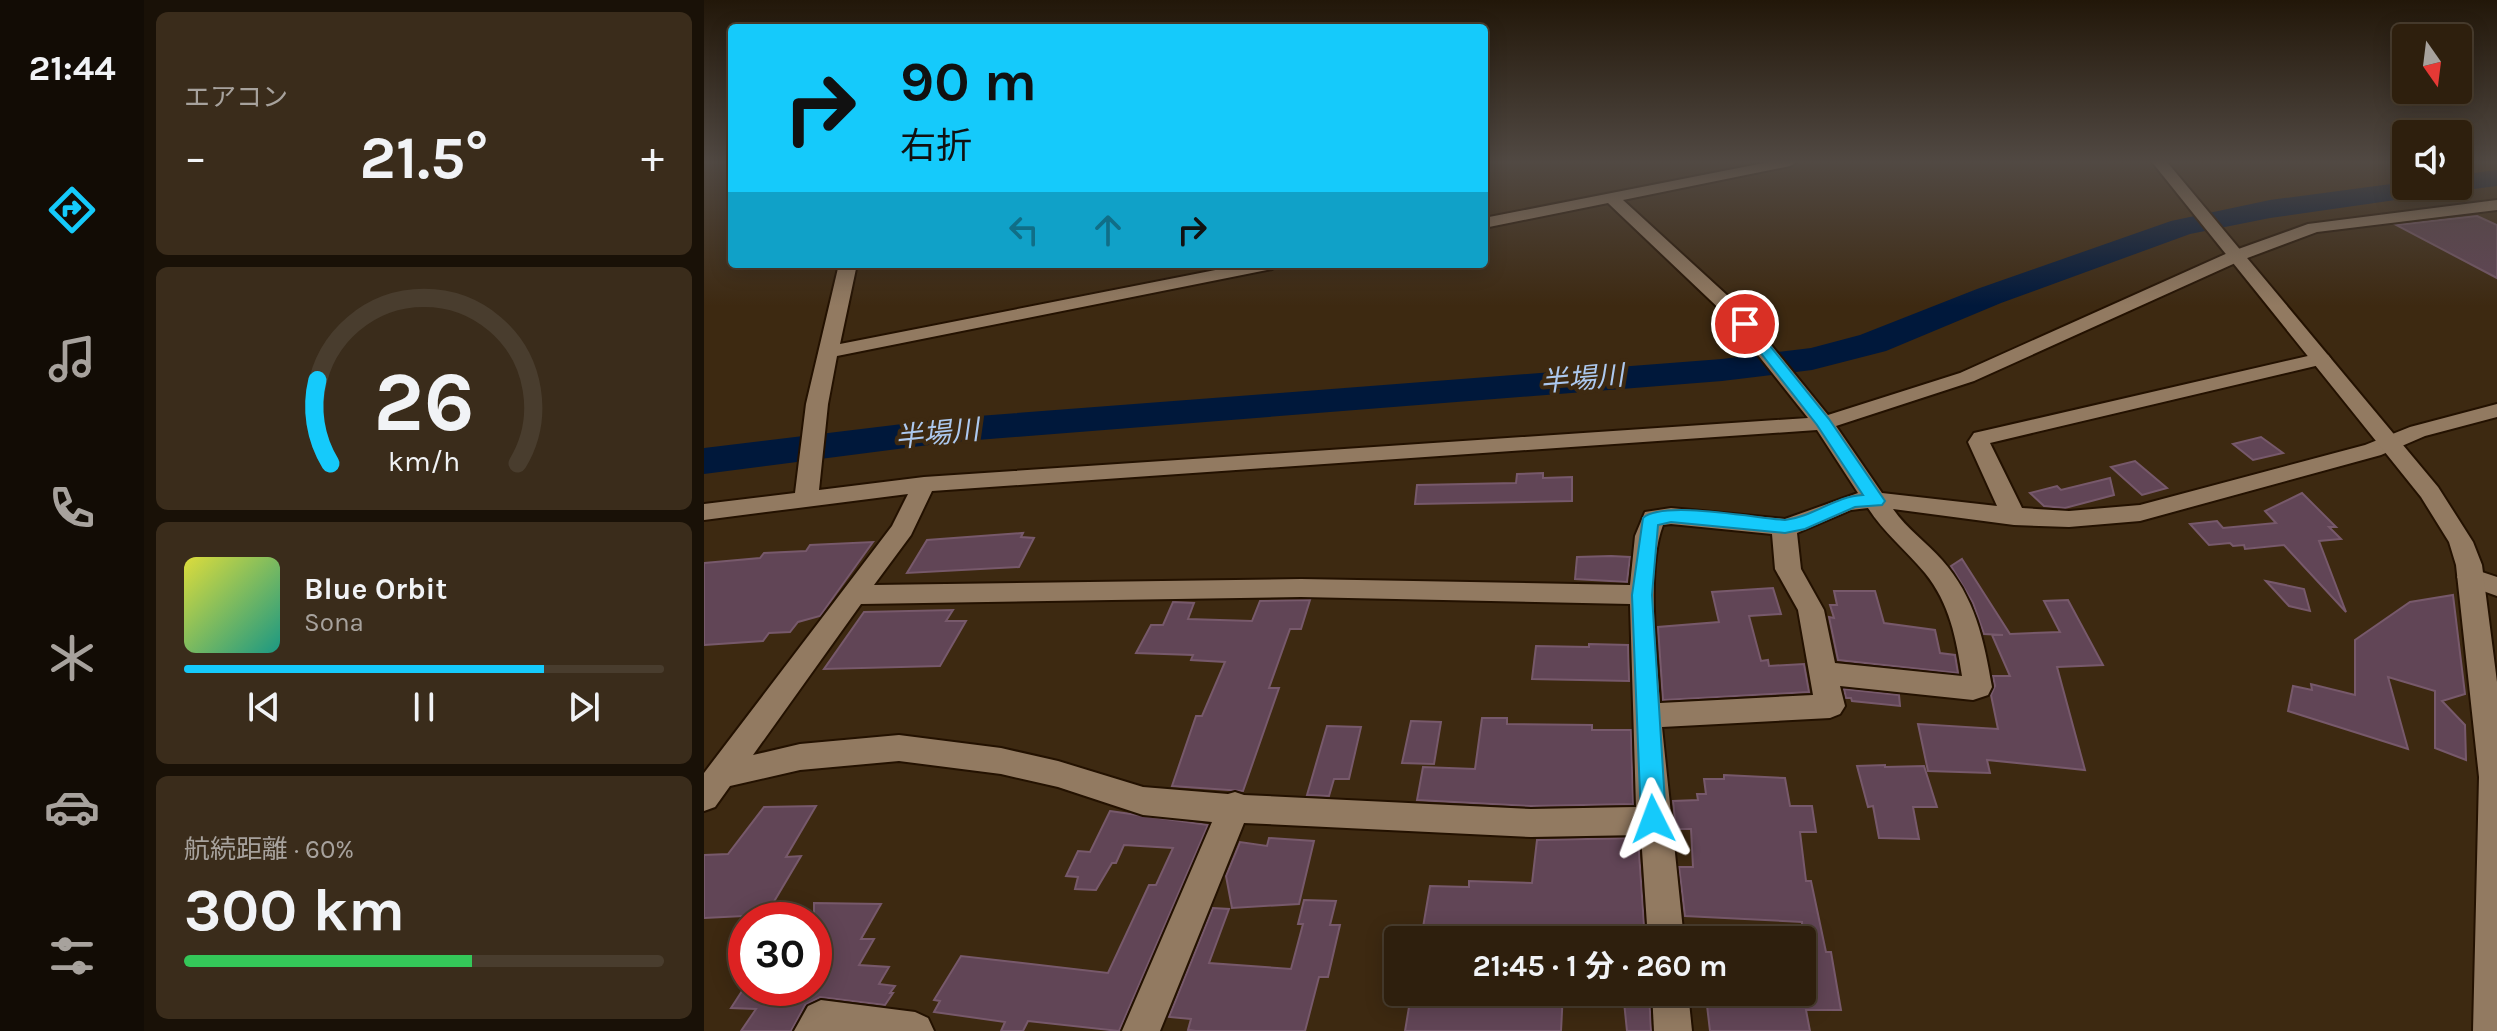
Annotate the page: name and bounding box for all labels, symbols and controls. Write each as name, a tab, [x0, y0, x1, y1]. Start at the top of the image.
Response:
north arrow	[2392, 24, 2472, 104]
map controls	[2392, 24, 2472, 200]
text: 21:44	[28, 47, 116, 89]
text: 90 m	[900, 49, 1037, 114]
icon: right	[768, 56, 872, 160]
text: エアコン	[184, 82, 288, 113]
button: sound	[2392, 120, 2472, 200]
text: 21.5°	[360, 123, 488, 193]
text: 右折	[900, 125, 972, 167]
text: −	[184, 132, 207, 183]
text: +	[641, 132, 664, 183]
icon: directions	[44, 182, 100, 238]
icon: left	[1002, 208, 1046, 252]
icon: ahead	[1086, 208, 1130, 252]
icon: right	[1170, 208, 1214, 252]
pin	[1711, 290, 1779, 358]
icon: arrive	[1723, 302, 1767, 346]
icon: music	[44, 331, 100, 387]
text: 26	[374, 354, 474, 451]
water label: 半場川	[1539, 358, 1628, 399]
water label: 半場川	[894, 412, 984, 454]
text: km/h	[388, 445, 460, 478]
icon: phone	[44, 480, 100, 536]
text: Blue Orbit	[304, 571, 447, 607]
text: Sona	[304, 607, 364, 638]
icon: climate	[44, 630, 100, 686]
icon: previous	[242, 685, 286, 729]
icon: pause	[402, 685, 446, 729]
icon: next	[562, 685, 606, 729]
position arrow	[1611, 777, 1695, 861]
icon: car	[44, 779, 100, 835]
text: 航続距離 · 60%	[184, 834, 354, 865]
text: 300 km	[184, 875, 405, 945]
speed limit sign: 30	[728, 902, 832, 1006]
icon: filters	[44, 928, 100, 984]
text: 21:45 · 1 分 · 260 m	[1472, 948, 1728, 984]

